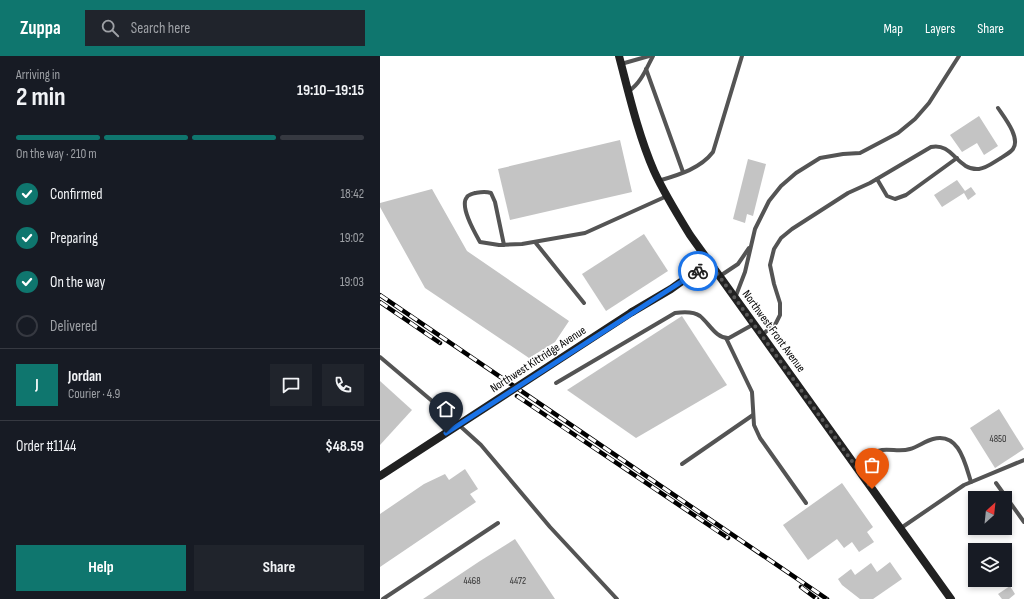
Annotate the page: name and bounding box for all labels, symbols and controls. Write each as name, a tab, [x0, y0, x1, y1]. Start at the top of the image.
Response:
search box	[85, 10, 365, 46]
text: Zuppa	[20, 17, 61, 40]
icon: search	[99, 17, 121, 39]
text: Search here	[131, 19, 190, 38]
text: Map	[883, 20, 903, 37]
text: Layers	[925, 20, 955, 37]
text: Share	[977, 20, 1004, 37]
text: Arriving in	[16, 67, 60, 83]
text: 19:10–19:15	[297, 81, 364, 100]
text: 2 min	[16, 82, 66, 113]
text: On the way · 210 m	[16, 146, 97, 162]
icon: check	[16, 183, 38, 205]
text: Confirmed	[50, 185, 103, 204]
text: 18:42	[340, 186, 364, 202]
icon: check	[16, 227, 38, 249]
text: Preparing	[50, 229, 98, 248]
text: 19:02	[340, 230, 364, 246]
courier	[678, 251, 718, 291]
icon: bike	[687, 260, 709, 282]
icon: check	[16, 271, 38, 293]
text: On the way	[50, 273, 105, 292]
text: 19:03	[340, 274, 364, 290]
street label: Northwest Front Avenue	[739, 287, 808, 375]
text: Delivered	[50, 317, 97, 336]
street label: Northwest Kittridge Avenue	[487, 323, 589, 396]
button: chat	[270, 364, 312, 406]
button: phone	[322, 364, 364, 406]
text: Jordan	[68, 367, 102, 386]
text: J	[35, 375, 39, 394]
text: Courier · 4.9	[68, 386, 120, 402]
pin	[429, 392, 463, 433]
icon: home	[435, 398, 457, 420]
house number: 4850	[989, 433, 1007, 445]
text: Order #1144	[16, 437, 76, 456]
text: $48.59	[325, 437, 364, 456]
pin	[855, 448, 889, 489]
icon: bag	[861, 454, 883, 476]
north arrow	[968, 491, 1012, 535]
map controls	[968, 491, 1012, 587]
button: layers	[968, 543, 1012, 587]
button: Help	[16, 545, 186, 591]
button: Share	[194, 545, 364, 591]
house number: 4468	[463, 575, 481, 587]
house number: 4472	[510, 575, 526, 587]

